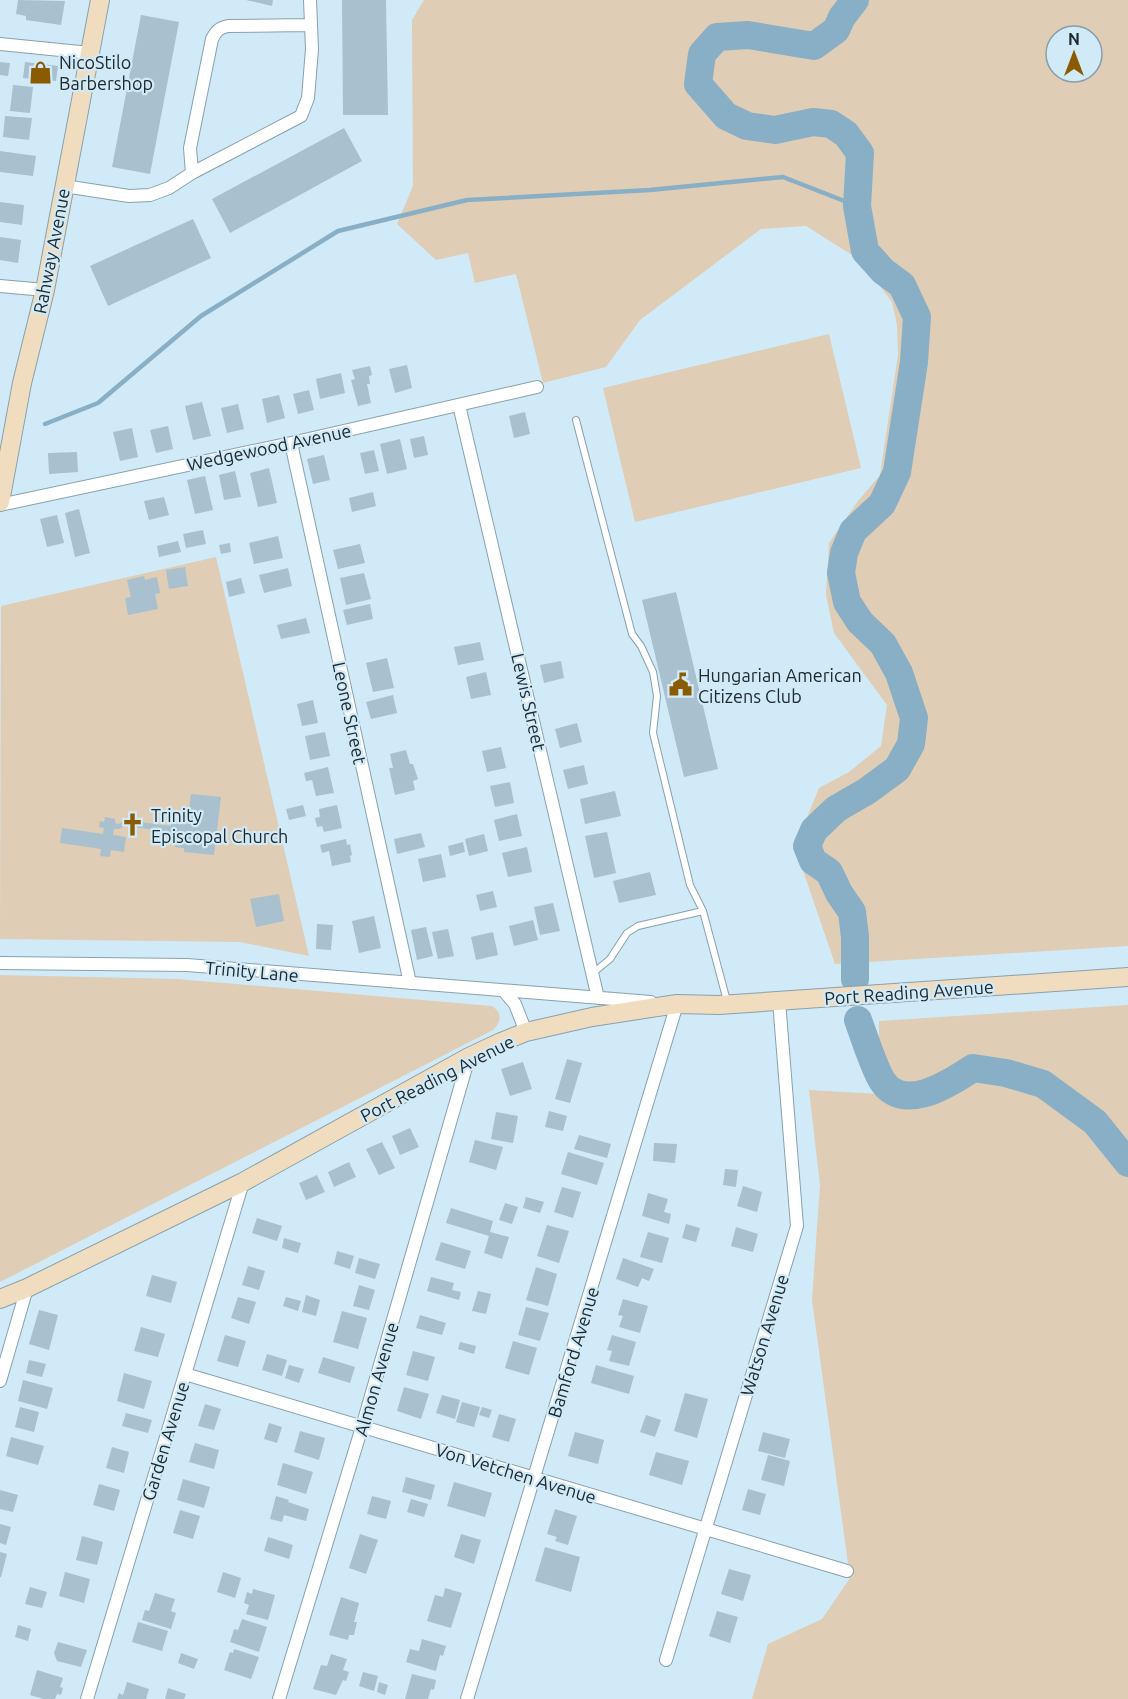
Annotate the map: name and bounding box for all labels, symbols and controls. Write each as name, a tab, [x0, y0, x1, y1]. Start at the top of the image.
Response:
north arrow	[1044, 24, 1104, 84]
text: N	[1068, 30, 1080, 48]
place label: NicoStilo Barbershop	[59, 52, 153, 93]
shop icon: NicoStilo Barbershop	[28, 59, 54, 85]
street label: Rahway Avenue	[29, 187, 73, 315]
street label: Wedgewood Avenue	[185, 420, 353, 474]
street label: Lewis Street	[508, 651, 550, 753]
street label: Leone Street	[329, 660, 371, 766]
place label: Hungarian American Citizens Club	[698, 665, 862, 706]
public building icon: Hungarian American Citizens Club	[667, 672, 693, 698]
place label: Trinity Episcopal Church	[151, 805, 288, 846]
church icon: Trinity Episcopal Church	[120, 812, 146, 838]
street label: Trinity Lane	[204, 957, 300, 985]
street label: Port Reading Avenue	[824, 976, 994, 1008]
street label: Port Reading Avenue	[357, 1031, 517, 1125]
street label: Watson Avenue	[736, 1272, 792, 1398]
street label: Bamford Avenue	[544, 1284, 602, 1420]
street label: Almon Avenue	[350, 1320, 402, 1438]
street label: Garden Avenue	[137, 1379, 193, 1503]
street label: Von Vetchen Avenue	[433, 1439, 599, 1507]

